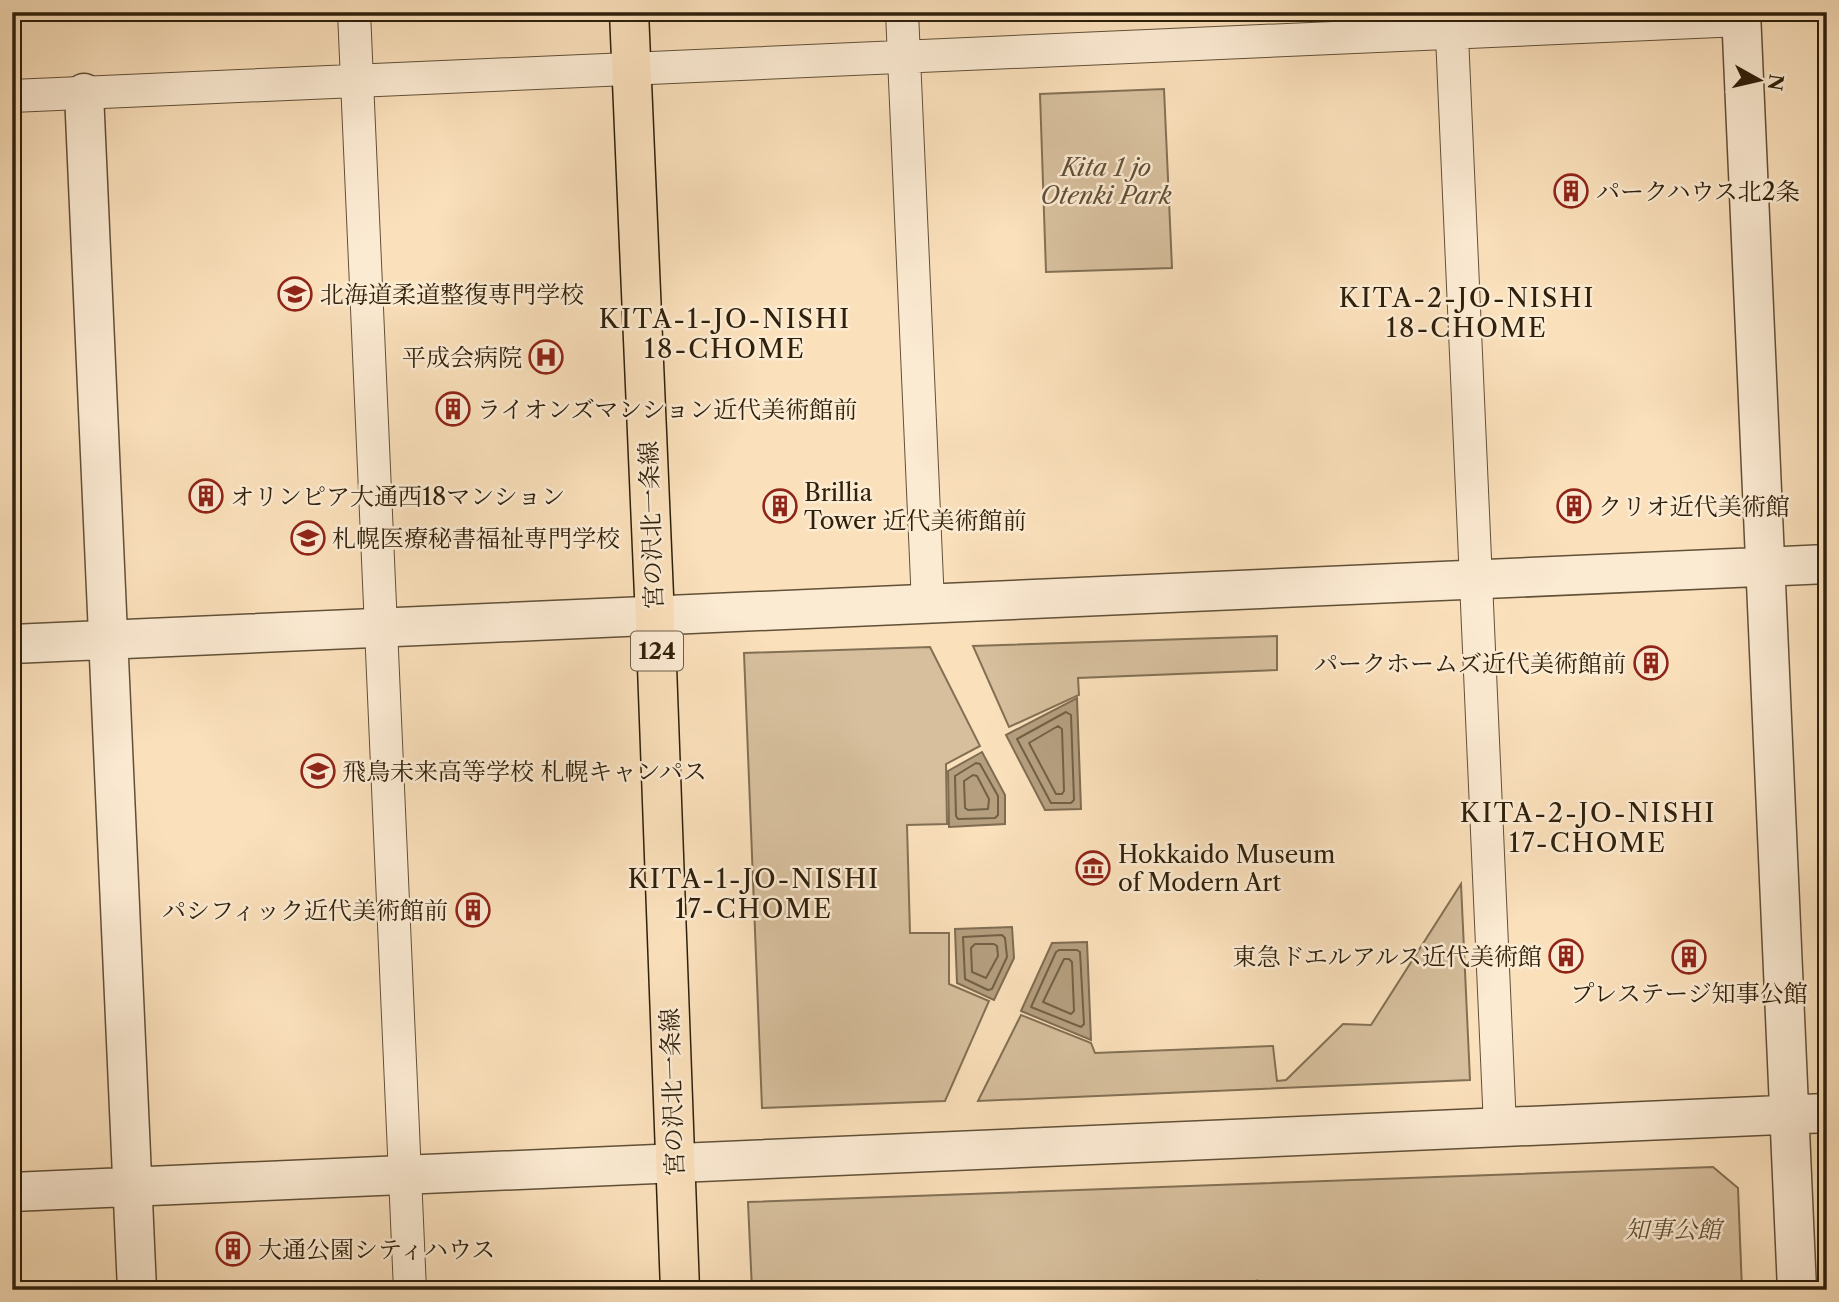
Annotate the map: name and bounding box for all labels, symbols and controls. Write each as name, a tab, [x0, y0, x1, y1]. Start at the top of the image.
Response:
north arrow	[1724, 46, 1794, 116]
text: N	[1763, 73, 1788, 92]
park label: Kita 1 jo Otenki Park	[1040, 153, 1172, 210]
building icon: パークハウス北2条	[1552, 172, 1590, 210]
place label: パークハウス北2条	[1596, 177, 1800, 206]
school or university icon: 北海道柔道整復専門学校	[276, 275, 314, 313]
place label: 北海道柔道整復専門学校	[320, 280, 584, 309]
district label: KITA-2-JO-NISHI 18-CHOME	[1339, 282, 1595, 344]
district label: KITA-1-JO-NISHI 18-CHOME	[599, 303, 851, 365]
hospital icon: 平成会病院	[527, 338, 565, 376]
place label: 平成会病院	[402, 343, 522, 372]
building icon: ライオンズマンション近代美術館前	[434, 390, 472, 428]
place label: ライオンズマンション近代美術館前	[477, 395, 857, 424]
street label: 宮の沢北一条線	[634, 441, 668, 609]
building icon: オリンピア大通西18マンション	[187, 477, 225, 515]
place label: Brillia Tower 近代美術館前	[804, 478, 1026, 535]
place label: オリンピア大通西18マンション	[230, 482, 565, 511]
building icon: Brillia Tower 近代美術館前	[761, 487, 799, 525]
building icon: クリオ近代美術館	[1555, 487, 1593, 525]
place label: クリオ近代美術館	[1598, 492, 1790, 521]
school or university icon: 札幌医療秘書福祉専門学校	[289, 519, 327, 557]
place label: 札幌医療秘書福祉専門学校	[332, 524, 620, 553]
road number: 124	[631, 632, 683, 670]
building icon: パークホームズ近代美術館前	[1632, 644, 1670, 682]
place label: パークホームズ近代美術館前	[1314, 649, 1626, 678]
school or university icon: 飛鳥未来高等学校 札幌キャンパス	[299, 752, 337, 790]
place label: 飛鳥未来高等学校 札幌キャンパス	[342, 757, 707, 786]
district label: KITA-2-JO-NISHI 17-CHOME	[1460, 797, 1716, 859]
place label: Hokkaido Museum of Modern Art	[1118, 840, 1335, 897]
museum icon: Hokkaido Museum of Modern Art	[1074, 849, 1112, 887]
district label: KITA-1-JO-NISHI 17-CHOME	[628, 863, 880, 925]
building icon: パシフィック近代美術館前	[454, 891, 492, 929]
place label: パシフィック近代美術館前	[162, 896, 448, 925]
building icon: 東急ドエルアルス近代美術館	[1547, 937, 1585, 975]
building icon: プレステージ知事公館	[1670, 938, 1708, 976]
place label: 東急ドエルアルス近代美術館	[1233, 942, 1542, 971]
place label: プレステージ知事公館	[1570, 979, 1808, 1008]
street label: 宮の沢北一条線	[655, 1008, 689, 1176]
park label: 知事公館	[1625, 1215, 1725, 1244]
building icon: 大通公園シティハウス	[214, 1230, 252, 1268]
place label: 大通公園シティハウス	[258, 1235, 495, 1264]

